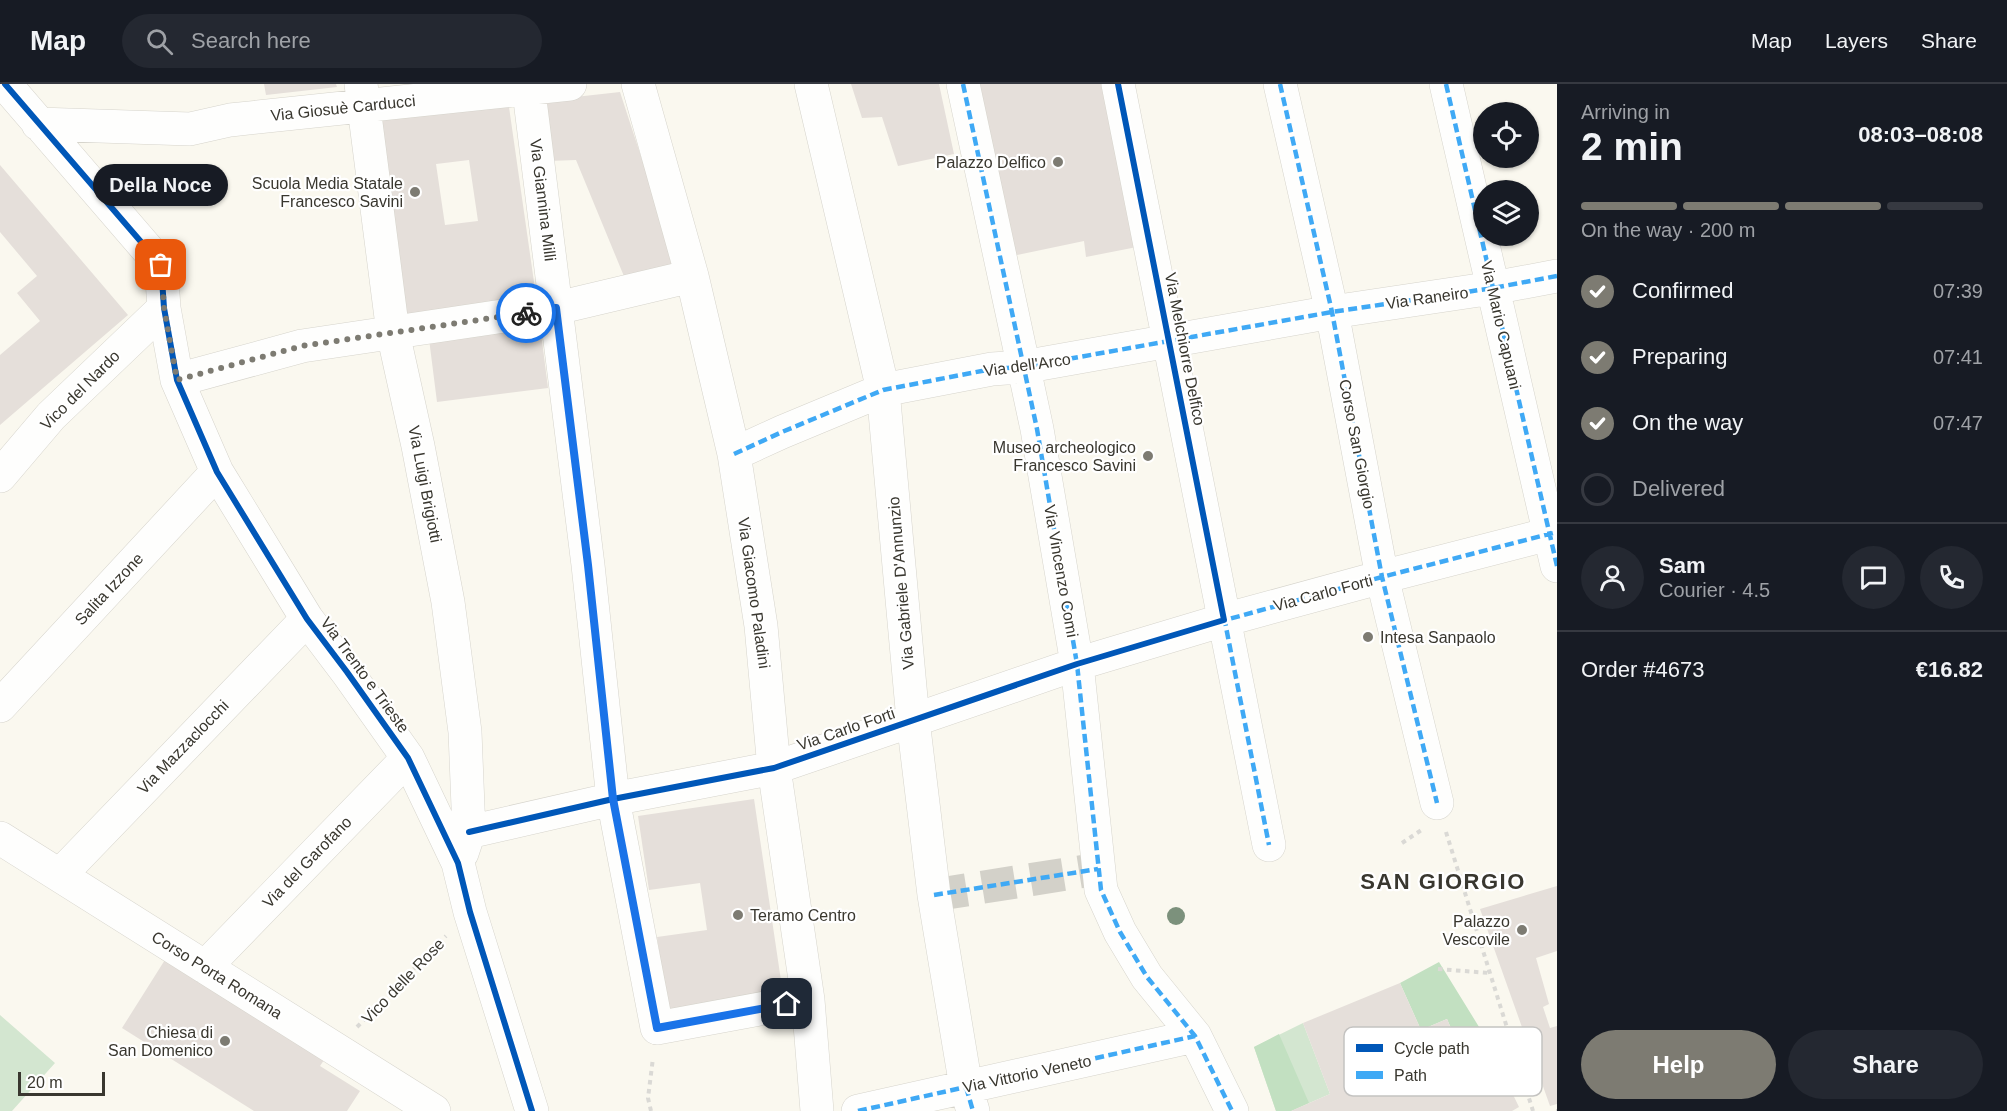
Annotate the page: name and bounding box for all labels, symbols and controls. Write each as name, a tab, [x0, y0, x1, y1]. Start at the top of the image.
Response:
search box	[122, 14, 542, 68]
text: Map	[30, 25, 86, 56]
icon: search	[143, 25, 176, 58]
text: Search here	[191, 28, 311, 53]
text: Map	[1751, 29, 1792, 52]
text: Layers	[1825, 29, 1888, 52]
text: Share	[1921, 29, 1977, 52]
street label: Via Giosuè Carducci	[270, 92, 416, 124]
text: Arriving in	[1581, 101, 1670, 123]
map controls	[1473, 102, 1539, 246]
button: locate	[1473, 102, 1539, 168]
text: 08:03–08:08	[1858, 122, 1983, 147]
text: 2 min	[1581, 125, 1683, 168]
street label: Via Giannina Milli	[527, 138, 559, 262]
place label: Palazzo Delfico	[936, 154, 1046, 171]
marker: Palazzo Delfico	[1051, 155, 1065, 169]
callout: Della Noce	[94, 163, 228, 205]
text: Della Noce	[109, 174, 212, 196]
place label: Scuola Media Statale Francesco Savini	[252, 175, 403, 210]
button: layers	[1473, 180, 1539, 246]
marker: Scuola Media Statale Francesco Savini	[408, 185, 422, 199]
text: On the way · 200 m	[1581, 219, 1756, 241]
pin	[135, 239, 186, 290]
icon: bag	[144, 248, 177, 281]
street label: Via Mario Capuani	[1478, 259, 1524, 391]
street label: Via Melchiorre Delfico	[1162, 271, 1208, 427]
icon: check	[1581, 275, 1614, 308]
text: Confirmed	[1632, 278, 1733, 303]
text: 07:39	[1933, 280, 1983, 302]
courier	[496, 283, 556, 343]
street label: Via Raneiro	[1385, 284, 1470, 312]
icon: bike	[510, 297, 543, 330]
icon: check	[1581, 341, 1614, 374]
text: Preparing	[1632, 344, 1727, 369]
text: 07:41	[1933, 346, 1983, 368]
street label: Vico del Nardo	[37, 347, 123, 433]
street label: Via dell'Arco	[982, 350, 1072, 380]
street label: Corso San Giorgio	[1336, 378, 1378, 510]
icon: check	[1581, 407, 1614, 440]
text: On the way	[1632, 410, 1743, 435]
text: 07:47	[1933, 412, 1983, 434]
street label: Via Luigi Brigiotti	[405, 424, 445, 544]
place label: Museo archeologico Francesco Savini	[993, 439, 1136, 474]
marker: Museo archeologico Francesco Savini	[1141, 449, 1155, 463]
text: Delivered	[1632, 476, 1725, 501]
street label: Via Gabriele D'Annunzio	[885, 496, 917, 670]
street label: Via Vincenzo Comi	[1041, 503, 1081, 639]
street label: Via Giacomo Paladini	[735, 516, 773, 670]
button: person	[1581, 546, 1644, 609]
button: chat	[1842, 546, 1905, 609]
button: phone	[1920, 546, 1983, 609]
street label: Salita Izzone	[72, 550, 147, 628]
text: Sam	[1659, 553, 1705, 578]
street label: Via Carlo Forti	[1272, 572, 1374, 614]
text: Courier · 4.5	[1659, 579, 1770, 601]
street label: Via Trento e Trieste	[317, 614, 413, 736]
place label: Intesa Sanpaolo	[1380, 629, 1496, 646]
marker: Intesa Sanpaolo	[1361, 630, 1375, 644]
text: Order #4673	[1581, 657, 1705, 682]
text: €16.82	[1916, 657, 1983, 682]
street label: Via Mazzaclocchi	[134, 697, 232, 797]
street label: Via Carlo Forti	[795, 704, 897, 754]
street label: Via del Garofano	[259, 813, 355, 911]
district label: SAN GIORGIO	[1360, 869, 1526, 894]
place label: Teramo Centro	[750, 907, 856, 924]
marker: Teramo Centro	[731, 908, 745, 922]
place label: Palazzo Vescovile	[1442, 913, 1510, 948]
marker: Palazzo Vescovile	[1515, 923, 1529, 937]
street label: Corso Porta Romana	[149, 928, 285, 1022]
street label: Vico delle Rose	[358, 935, 448, 1027]
pin	[761, 978, 812, 1029]
icon: home	[770, 987, 803, 1020]
place label: Chiesa di San Domenico	[108, 1024, 213, 1059]
legend	[1344, 1027, 1542, 1096]
button: Help	[1581, 1030, 1776, 1099]
button: Share	[1788, 1030, 1983, 1099]
marker: Chiesa di San Domenico	[218, 1034, 232, 1048]
text: Cycle path	[1394, 1040, 1470, 1057]
street label: Via Vittorio Veneto	[961, 1052, 1093, 1096]
text: Path	[1394, 1067, 1427, 1084]
scale bar	[18, 1069, 105, 1096]
text: 20 m	[27, 1074, 63, 1091]

